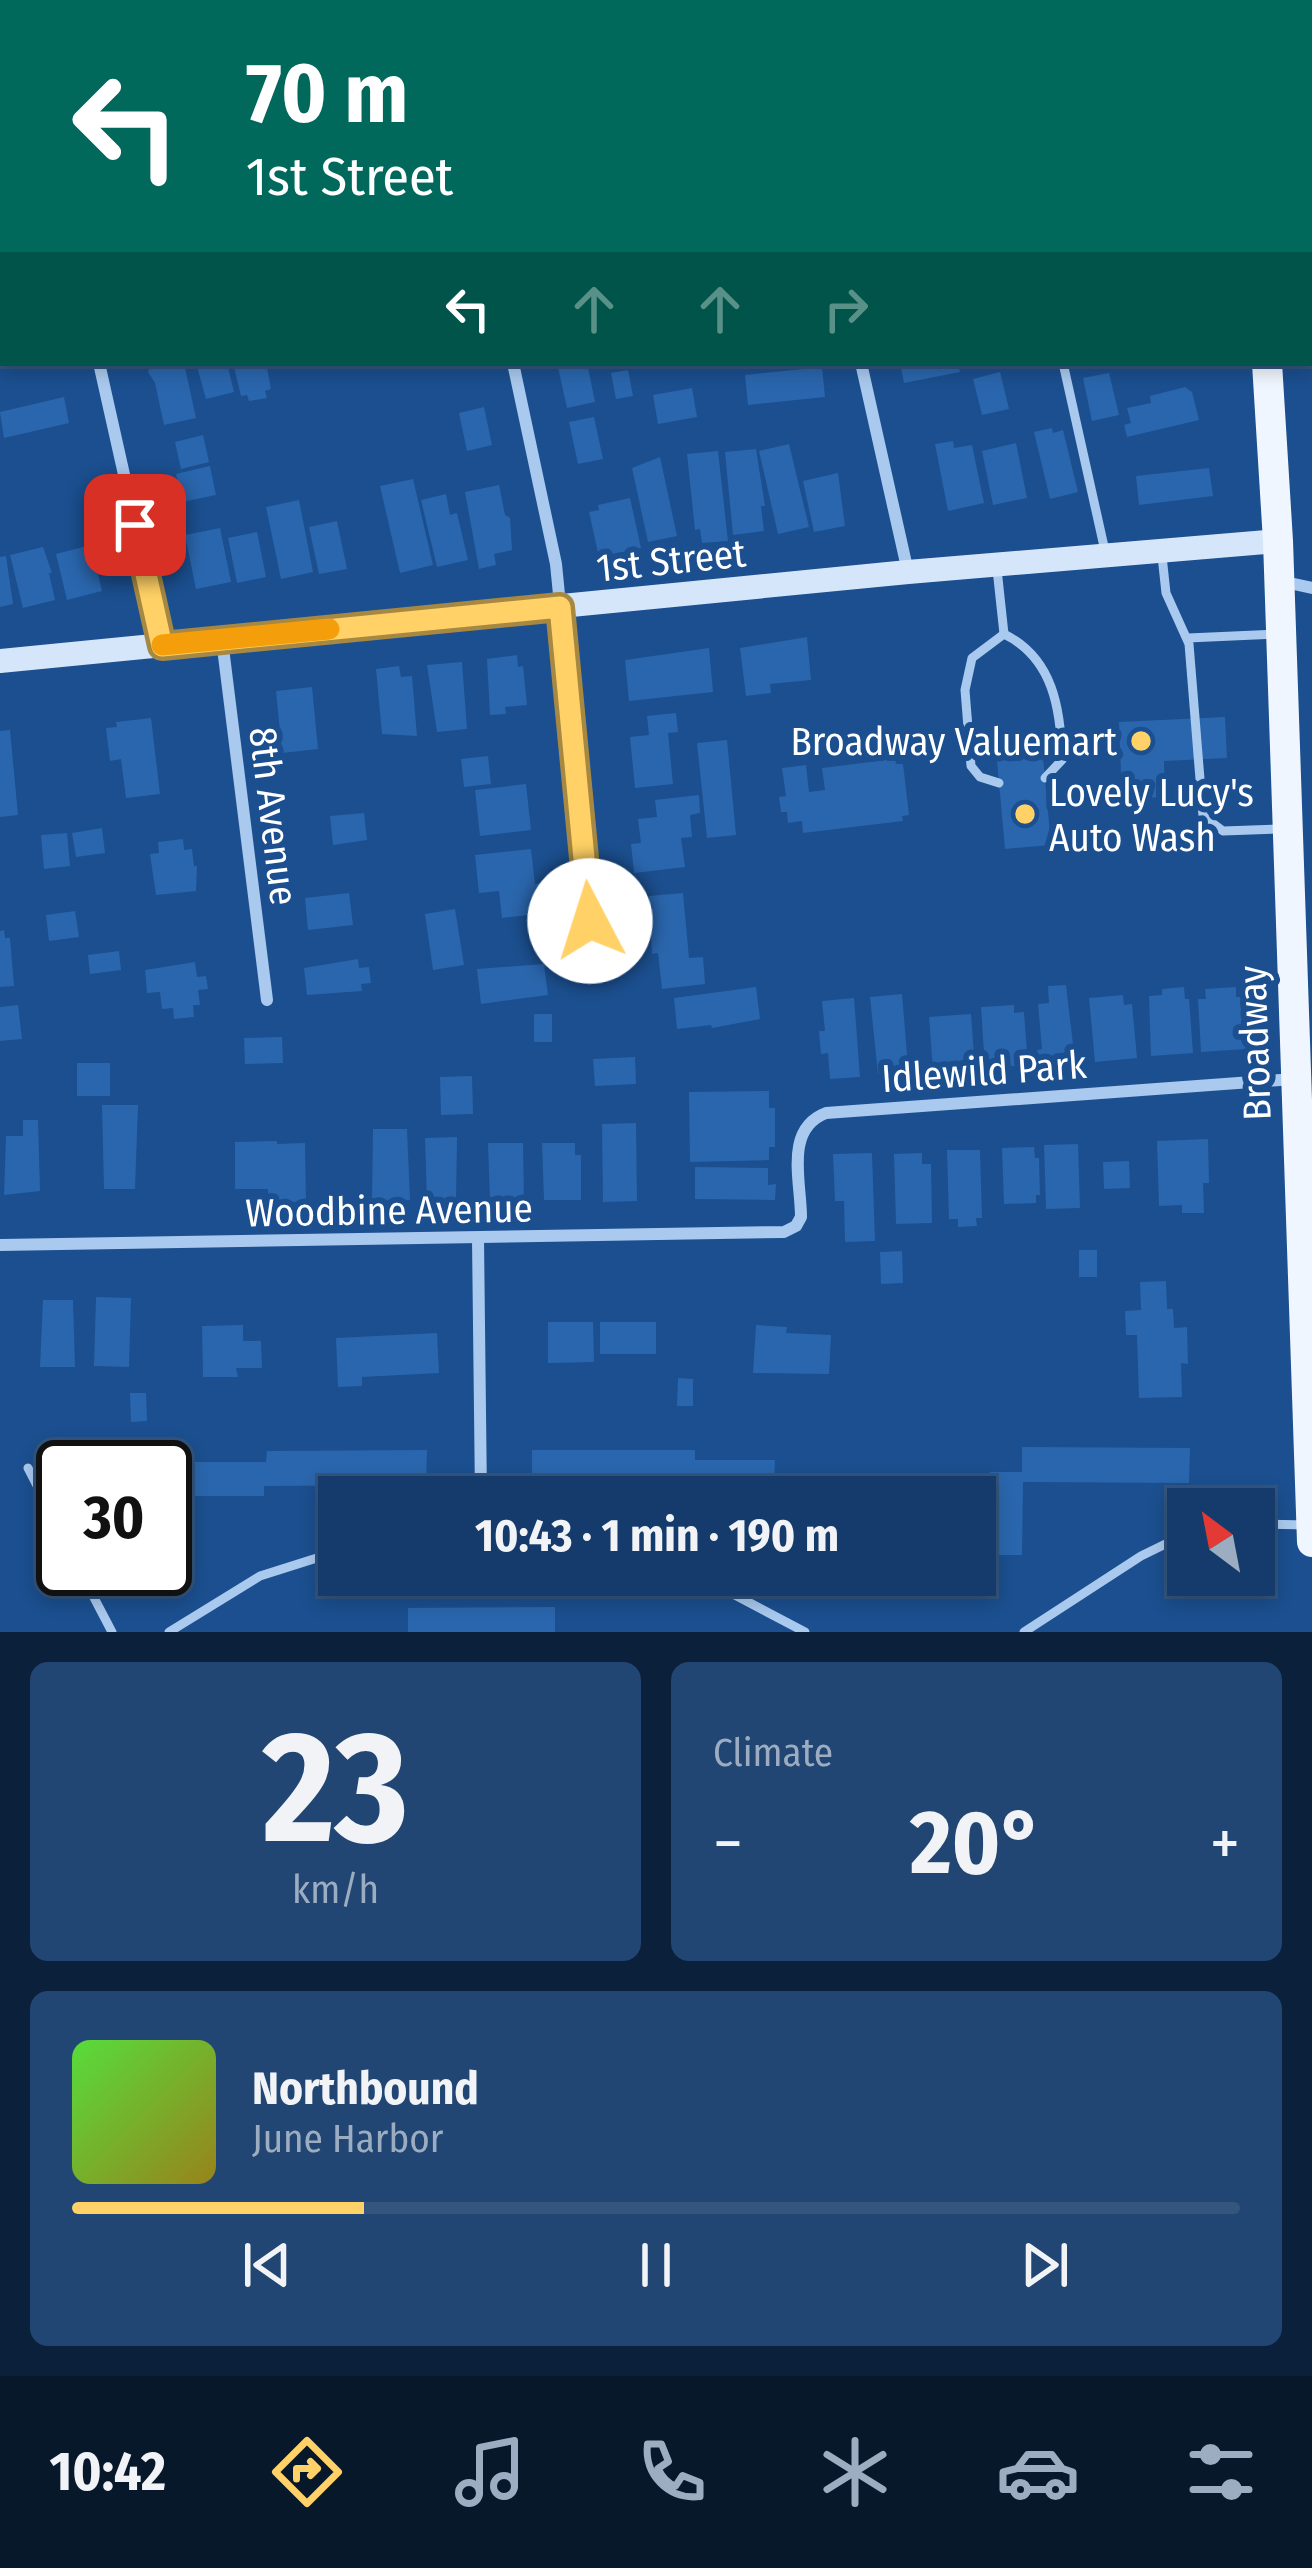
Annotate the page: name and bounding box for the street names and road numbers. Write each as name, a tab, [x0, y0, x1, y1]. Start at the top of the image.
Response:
street label: 1st Street	[594, 530, 748, 592]
street label: 8th Avenue	[239, 724, 307, 908]
street label: Broadway	[1229, 964, 1281, 1121]
street label: Idlewild Park	[880, 1042, 1089, 1102]
street label: Woodbine Avenue	[245, 1185, 533, 1237]

